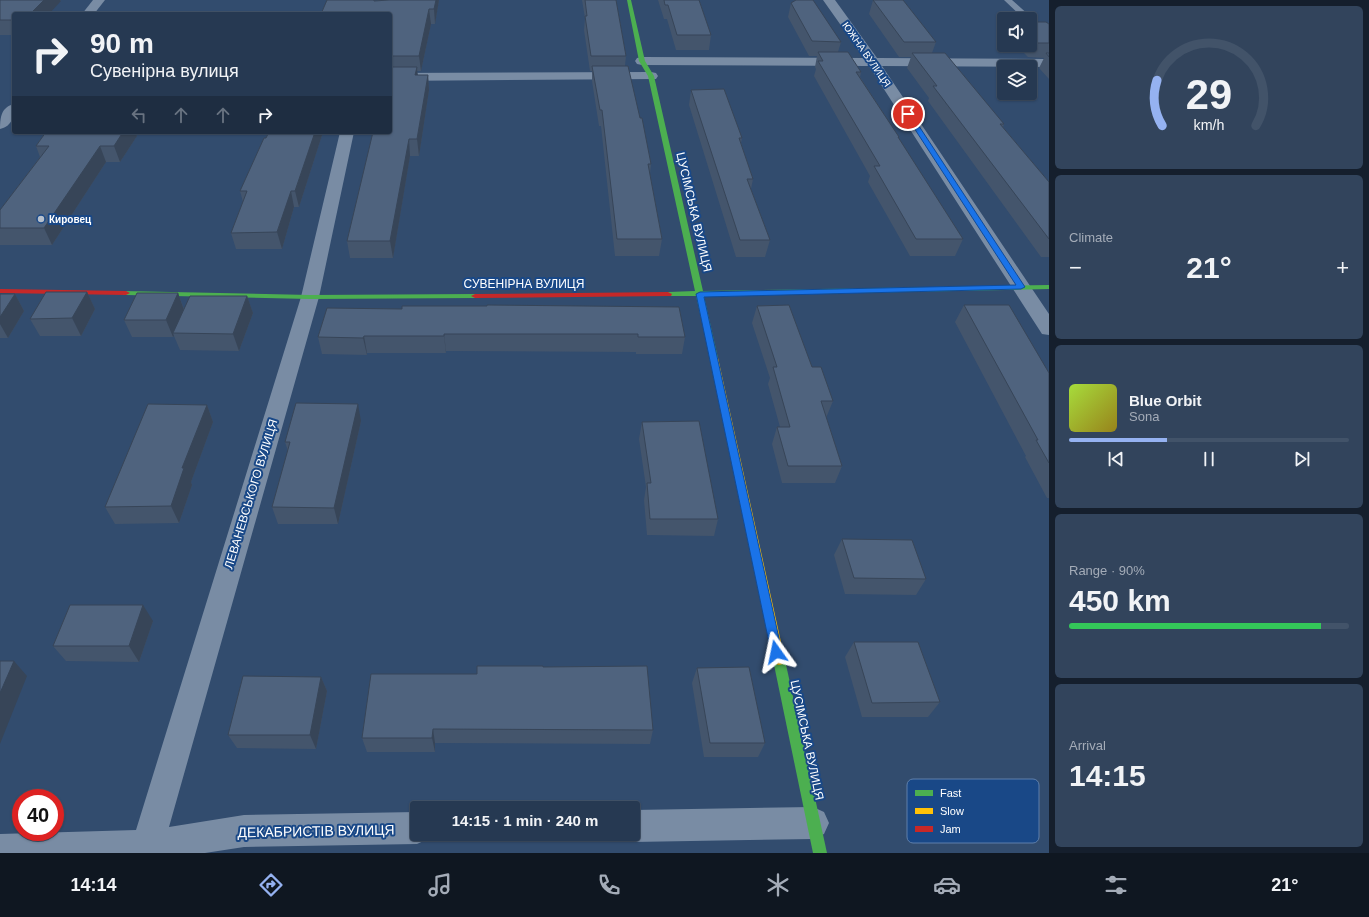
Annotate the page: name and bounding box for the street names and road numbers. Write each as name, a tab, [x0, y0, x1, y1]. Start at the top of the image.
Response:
street label: ЮЖНА ВУЛИЦЯ	[840, 20, 893, 89]
street label: ЦУСІМСЬКА ВУЛИЦЯ	[673, 151, 715, 273]
street label: СУВЕНІРНА ВУЛИЦЯ	[464, 277, 584, 291]
street label: ЛЕВАНЕВСЬКОГО ВУЛИЦЯ	[222, 417, 280, 571]
street label: ЦУСІМСЬКА ВУЛИЦЯ	[787, 679, 827, 801]
street label: ДЕКАБРИСТІВ ВУЛИЦЯ	[237, 822, 395, 840]

